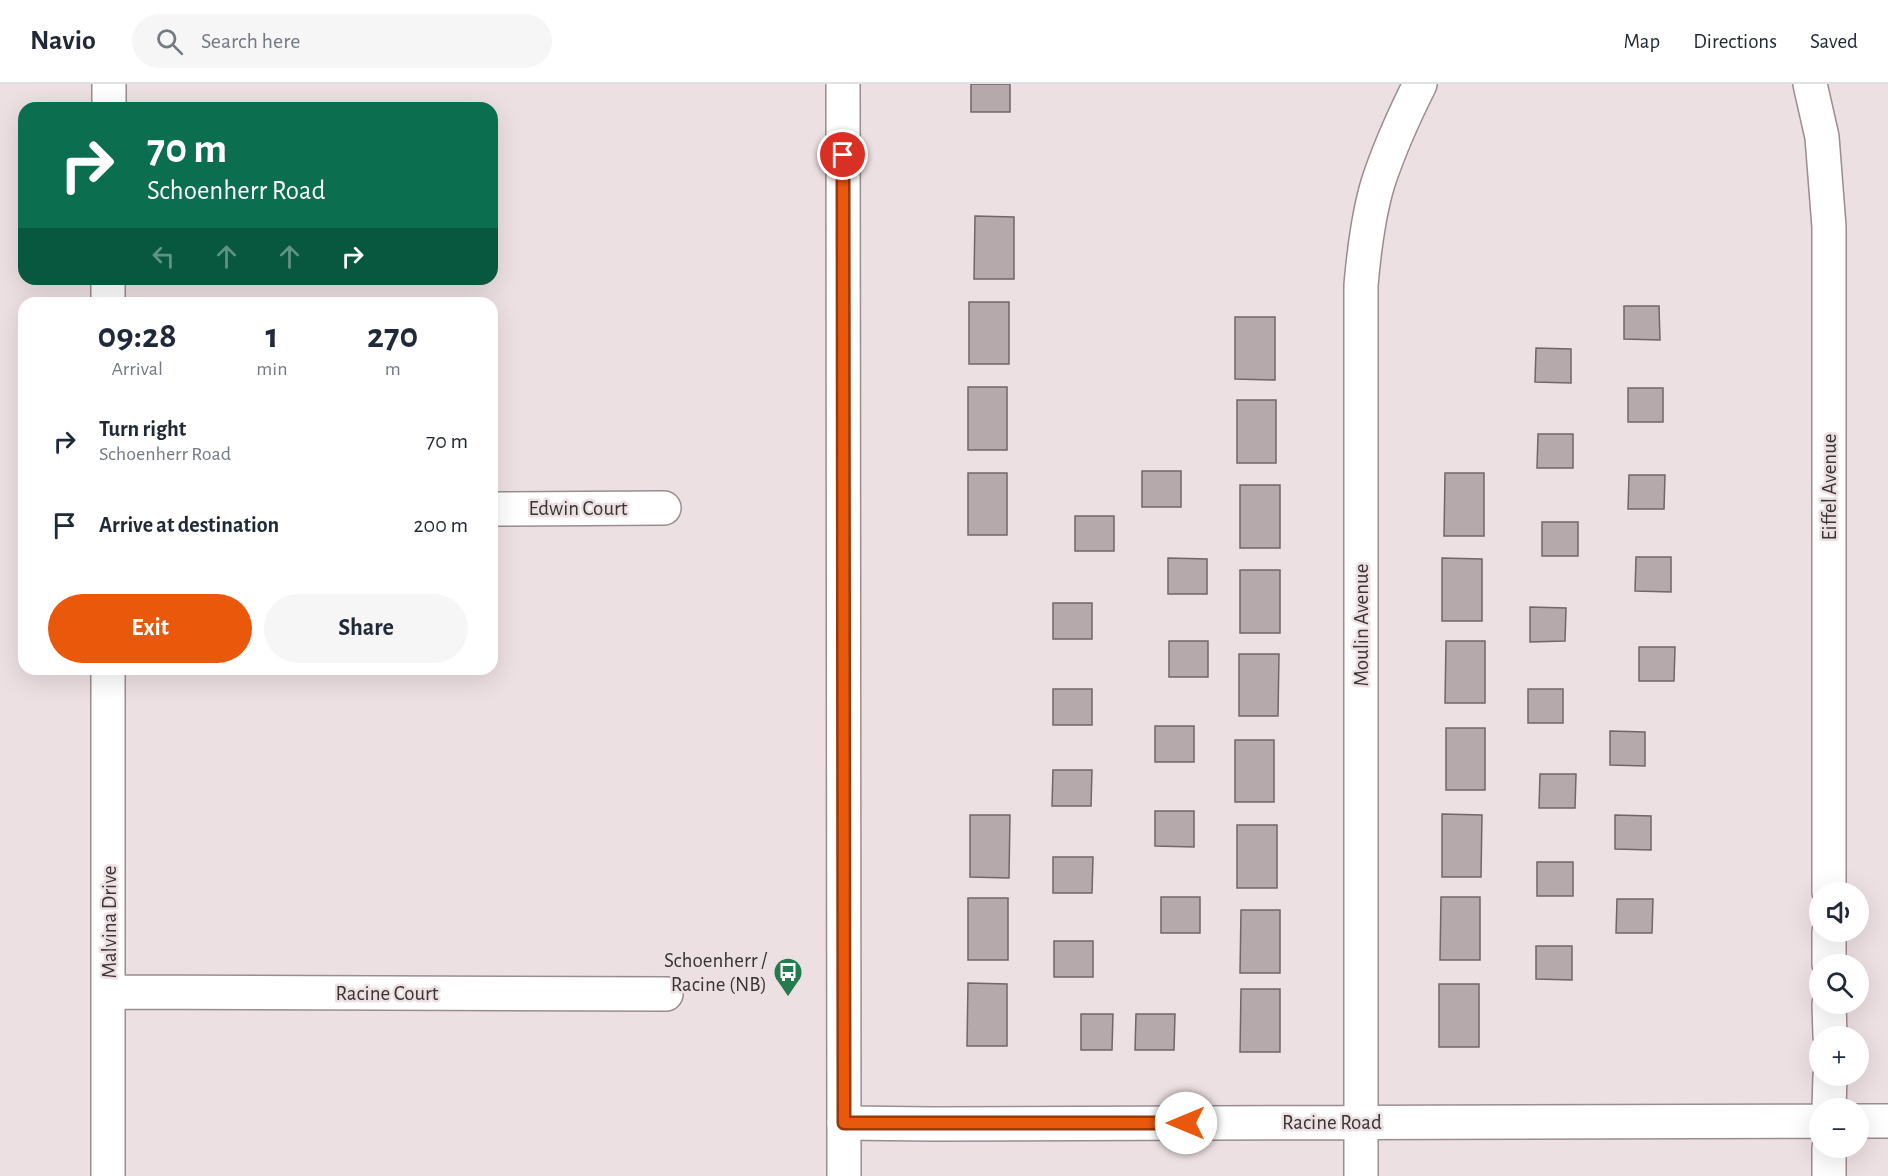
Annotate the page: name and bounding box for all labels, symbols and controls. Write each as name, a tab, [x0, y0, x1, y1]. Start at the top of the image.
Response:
search box	[132, 14, 552, 68]
icon: search	[153, 25, 186, 58]
text: Navio	[30, 27, 96, 55]
text: Search here	[201, 30, 300, 52]
text: Map	[1624, 31, 1660, 52]
text: Directions	[1693, 31, 1777, 52]
text: Saved	[1810, 31, 1858, 52]
icon: right	[48, 126, 126, 204]
text: 70 m	[147, 128, 227, 170]
pin	[817, 129, 868, 180]
icon: arrive	[826, 138, 859, 171]
text: Schoenherr Road	[147, 177, 325, 204]
icon: left	[147, 240, 180, 273]
icon: ahead	[210, 240, 243, 273]
icon: ahead	[273, 240, 306, 273]
icon: right	[336, 240, 369, 273]
text: 09:28	[98, 318, 177, 354]
text: 1	[265, 318, 278, 354]
text: 270	[367, 318, 418, 354]
text: Arrival	[111, 359, 163, 379]
text: min	[256, 359, 287, 379]
text: m	[385, 359, 401, 379]
text: Turn right	[99, 418, 186, 440]
icon: right	[48, 425, 81, 458]
text: 70 m	[426, 430, 468, 452]
street label: Eiffel Avenue	[1819, 433, 1840, 541]
text: Schoenherr Road	[99, 444, 231, 464]
street label: Edwin Court	[529, 498, 628, 519]
icon: arrive	[48, 509, 81, 542]
text: Arrive at destination	[99, 514, 279, 536]
text: 200 m	[414, 514, 468, 536]
street label: Moulin Avenue	[1351, 564, 1372, 686]
button: Exit	[48, 594, 252, 663]
button: Share	[264, 594, 468, 663]
street label: Malvina Drive	[99, 866, 120, 978]
map controls	[1809, 882, 1869, 1158]
button: sound	[1809, 882, 1869, 942]
place label: Schoenherr / Racine (NB)	[664, 950, 768, 995]
button: search	[1809, 954, 1869, 1014]
bus stop icon: Schoenherr / Racine (NB)	[772, 956, 804, 998]
street label: Racine Court	[336, 983, 439, 1004]
button: +	[1809, 1026, 1869, 1086]
position arrow	[1154, 1091, 1218, 1155]
button: −	[1809, 1098, 1869, 1158]
street label: Racine Road	[1282, 1112, 1382, 1133]

